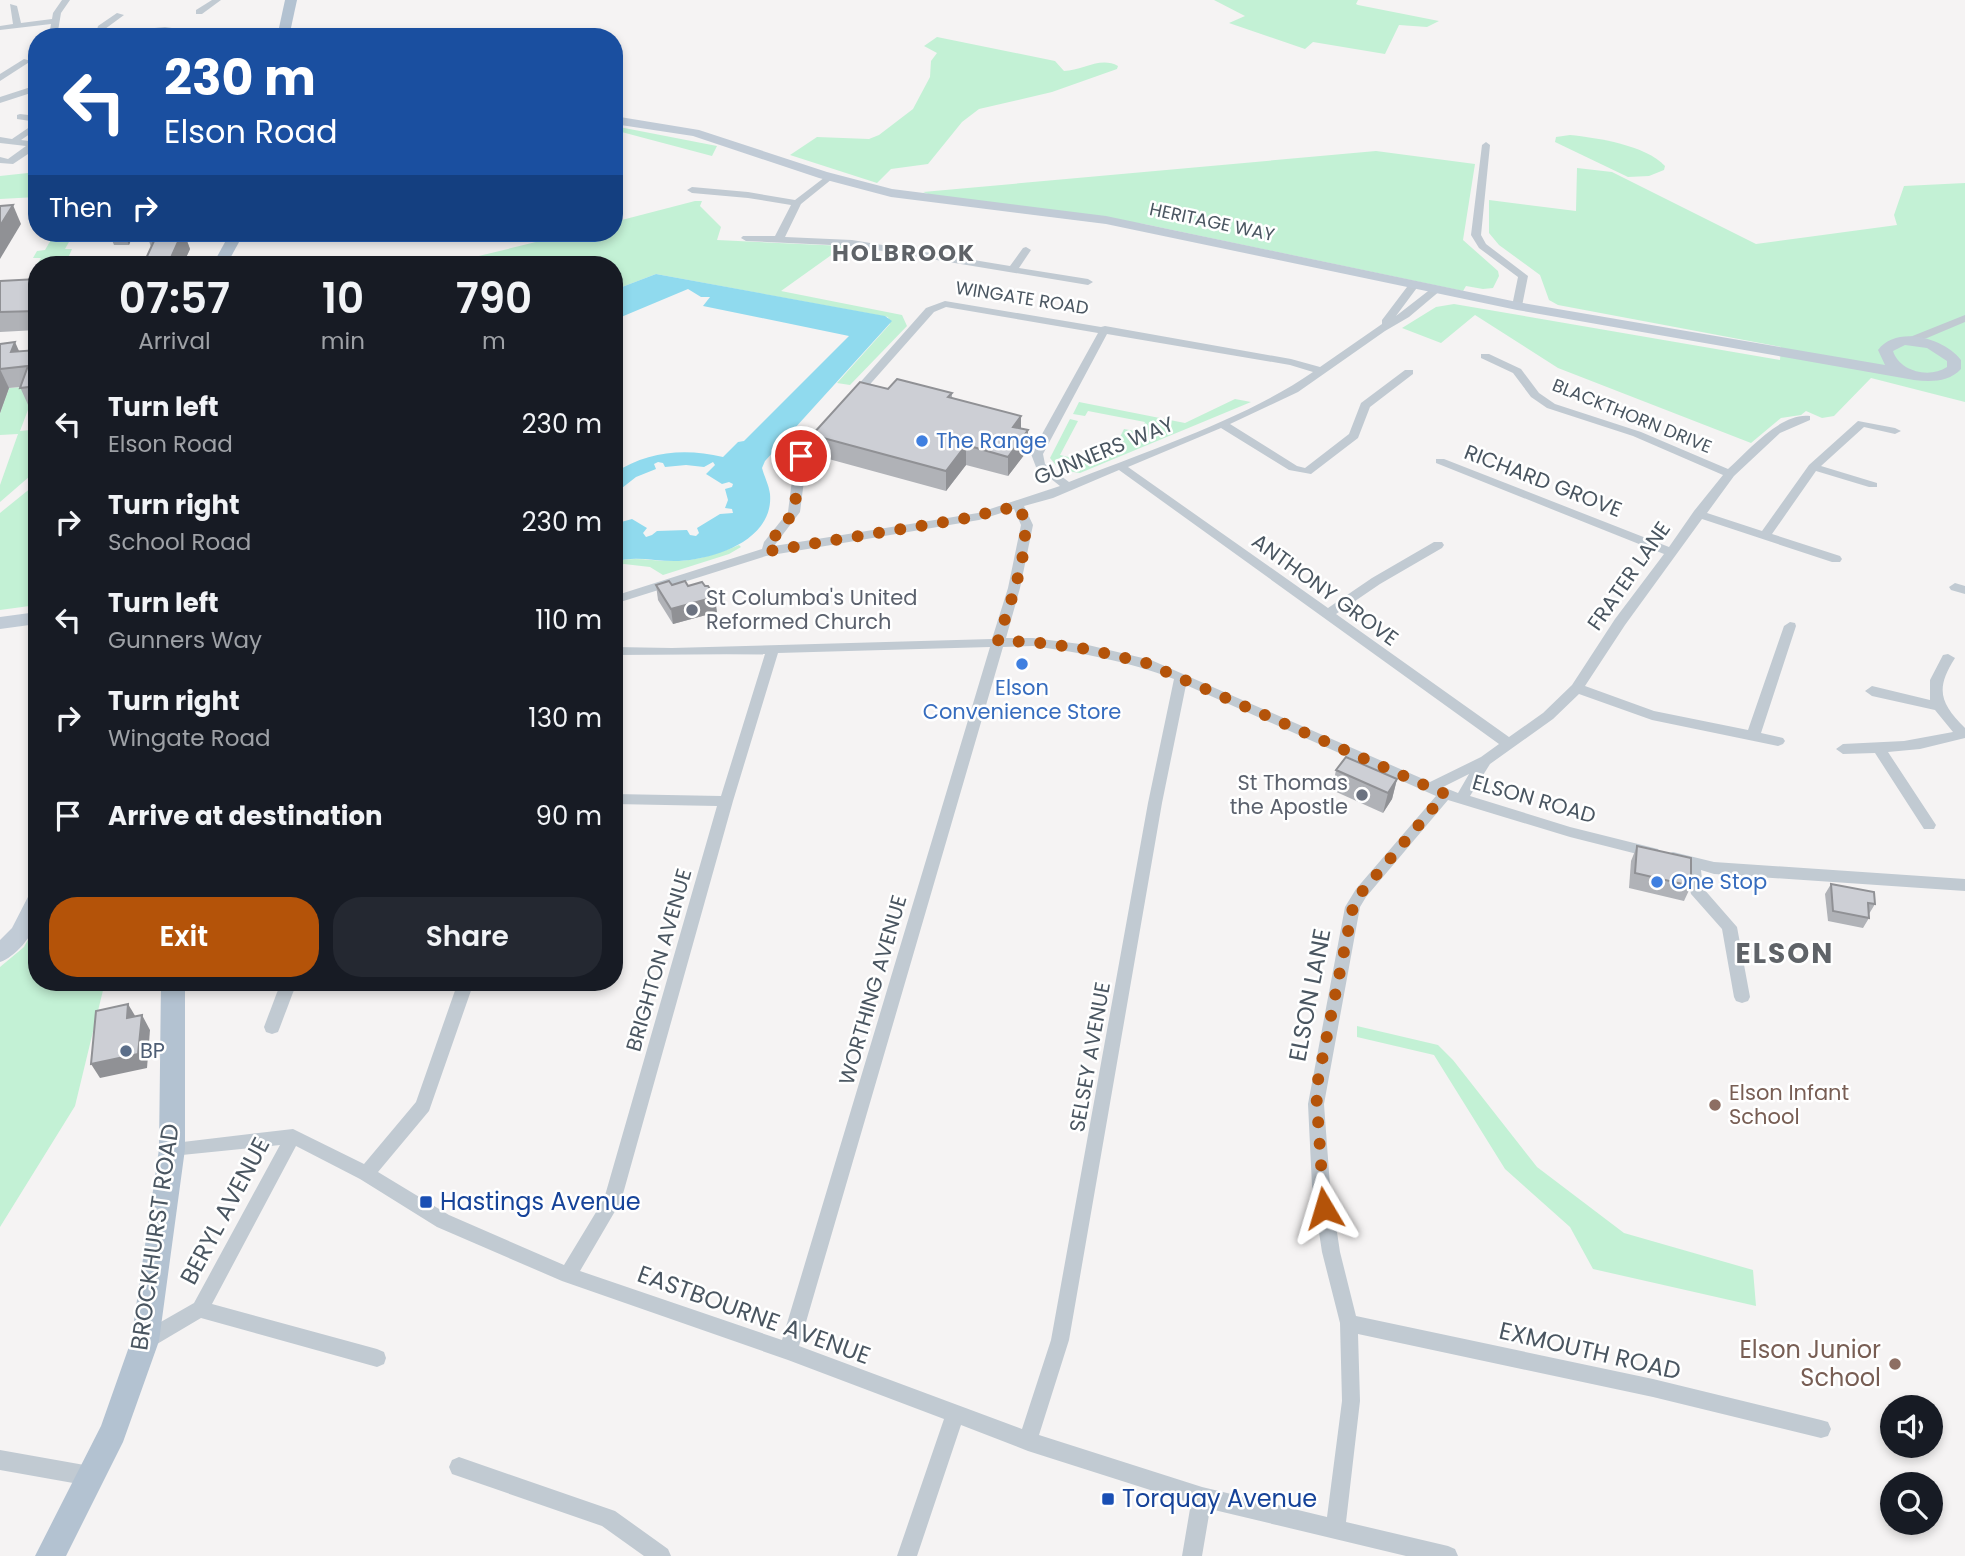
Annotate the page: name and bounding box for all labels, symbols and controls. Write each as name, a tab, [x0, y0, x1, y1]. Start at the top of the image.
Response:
text: 230 m	[164, 44, 316, 112]
icon: left	[49, 56, 140, 147]
text: Elson Road	[164, 109, 338, 154]
icon: right	[126, 189, 164, 227]
text: Then	[49, 190, 112, 226]
street label: HERITAGE WAY	[1147, 196, 1277, 247]
district label: HOLBROOK	[832, 237, 976, 269]
text: 07:57	[119, 269, 230, 328]
text: 10	[322, 269, 364, 328]
text: 790	[456, 269, 532, 328]
street label: WINGATE ROAD	[954, 275, 1090, 320]
text: Arrival	[138, 325, 211, 357]
text: min	[321, 325, 365, 357]
text: m	[482, 325, 506, 357]
street label: BLACKTHORN DRIVE	[1549, 372, 1716, 459]
text: Turn left	[108, 389, 219, 425]
icon: left	[49, 405, 87, 443]
text: 230 m	[522, 406, 602, 442]
street label: GUNNERS WAY	[1030, 409, 1178, 492]
pin	[771, 426, 831, 486]
place label: The Range	[936, 426, 1047, 455]
text: Elson Road	[108, 428, 233, 460]
marker: The Range	[914, 433, 930, 449]
icon: arrive	[782, 437, 820, 475]
street label: RICHARD GROVE	[1460, 437, 1626, 524]
text: Turn right	[108, 487, 240, 523]
icon: right	[49, 503, 87, 541]
text: 230 m	[522, 504, 602, 540]
street label: FRATER LANE	[1580, 515, 1677, 636]
text: School Road	[108, 526, 251, 558]
street label: ANTHONY GROVE	[1246, 527, 1404, 653]
place label: St Columba's United Reformed Church	[706, 583, 917, 636]
text: Turn left	[108, 585, 219, 621]
icon: left	[49, 601, 87, 639]
text: 110 m	[535, 602, 602, 638]
marker: St Columba's United Reformed Church	[684, 602, 700, 618]
text: Gunners Way	[108, 624, 262, 656]
marker: Elson Convenience Store	[1014, 656, 1030, 672]
place label: Elson Convenience Store	[923, 673, 1121, 726]
text: Turn right	[108, 683, 240, 719]
icon: right	[49, 699, 87, 737]
text: 130 m	[528, 700, 602, 736]
text: Wingate Road	[108, 722, 271, 754]
street label: ELSON ROAD	[1469, 767, 1599, 830]
place label: St Thomas the Apostle	[1230, 768, 1348, 821]
marker: St Thomas the Apostle	[1354, 787, 1370, 803]
icon: arrive	[49, 797, 87, 835]
text: Arrive at destination	[108, 798, 383, 834]
text: 90 m	[536, 798, 602, 834]
street label: BRIGHTON AVENUE	[619, 865, 698, 1055]
place label: One Stop	[1671, 867, 1767, 896]
marker: One Stop	[1649, 874, 1665, 890]
street label: WORTHING AVENUE	[832, 891, 914, 1088]
button: Exit	[49, 897, 319, 977]
button: Share	[333, 897, 602, 977]
street label: ELSON LANE	[1280, 926, 1339, 1064]
district label: ELSON	[1736, 934, 1834, 973]
street label: SELSEY AVENUE	[1062, 980, 1117, 1134]
place label: BP	[140, 1036, 165, 1065]
marker: BP	[118, 1043, 134, 1059]
place label: Elson Infant School	[1729, 1078, 1849, 1131]
marker: Elson Infant School	[1707, 1097, 1723, 1113]
street label: BROCKHURST ROAD	[122, 1121, 187, 1352]
street label: BERYL AVENUE	[172, 1131, 277, 1290]
position arrow	[1287, 1171, 1361, 1245]
place label: Hastings Avenue	[440, 1185, 641, 1218]
marker: Hastings Avenue	[418, 1194, 434, 1210]
street label: EASTBOURNE AVENUE	[633, 1257, 875, 1372]
street label: EXMOUTH ROAD	[1496, 1314, 1684, 1387]
place label: Elson Junior School	[1739, 1333, 1881, 1394]
marker: Elson Junior School	[1887, 1356, 1903, 1372]
map controls	[1880, 1395, 1943, 1535]
button: sound	[1880, 1395, 1943, 1458]
button: search	[1880, 1472, 1943, 1535]
place label: Torquay Avenue	[1122, 1482, 1317, 1515]
marker: Torquay Avenue	[1100, 1491, 1116, 1507]

